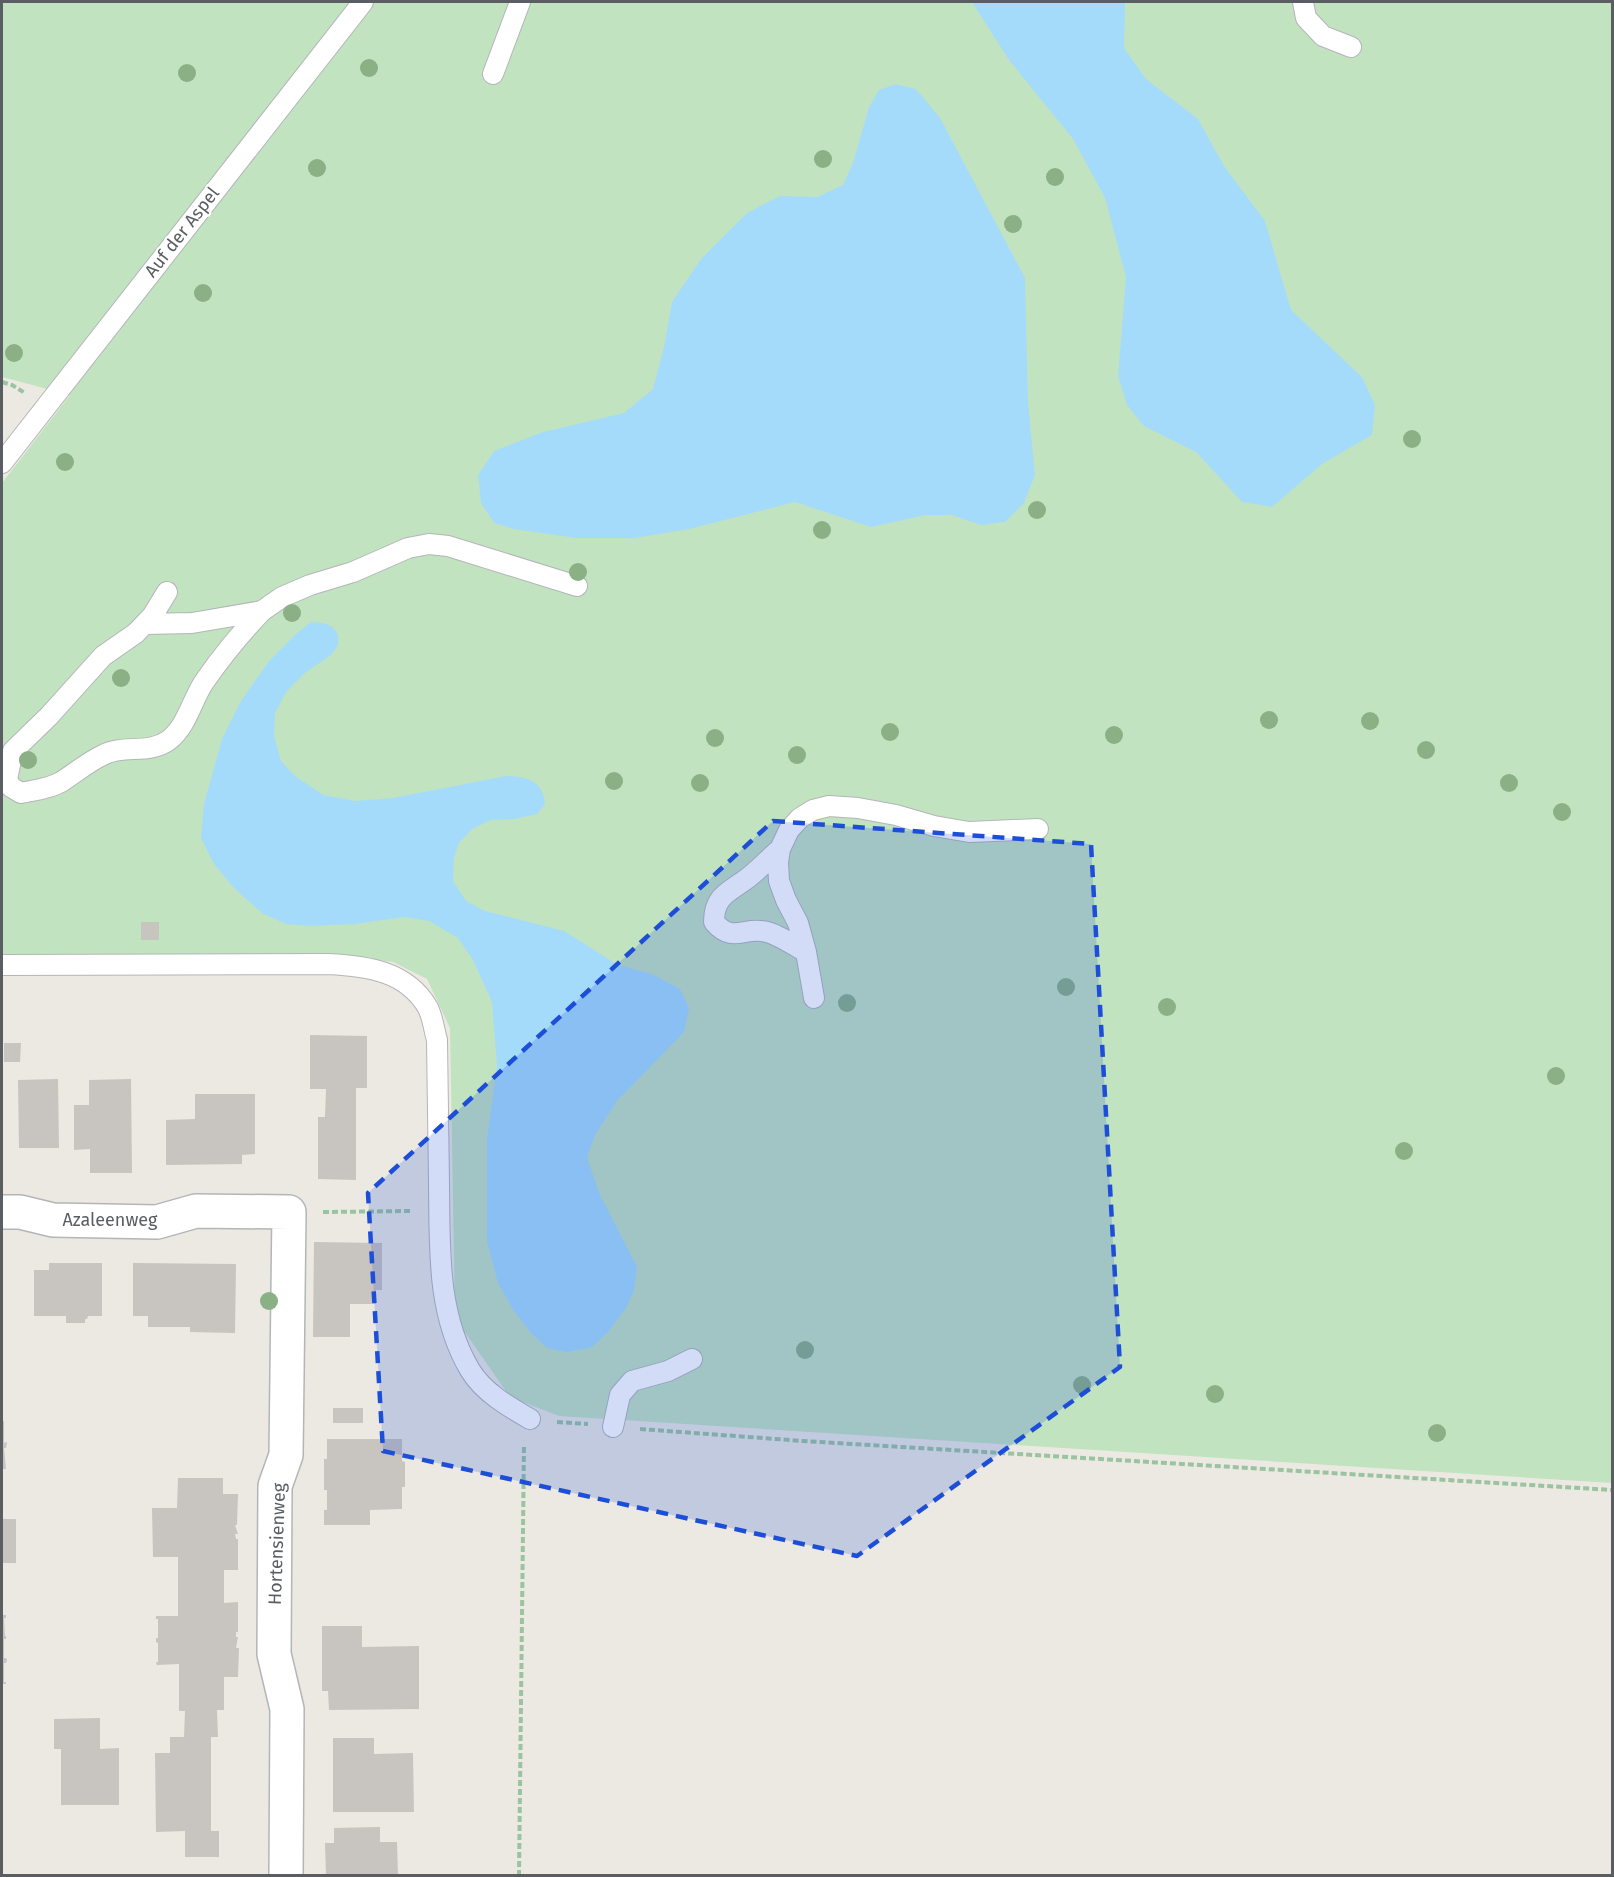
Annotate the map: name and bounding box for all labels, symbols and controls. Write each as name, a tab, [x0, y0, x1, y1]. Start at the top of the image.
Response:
street label: Auf der Aspel	[140, 183, 224, 281]
street label: Azaleenweg	[63, 1209, 158, 1231]
street label: Hortensienweg	[264, 1482, 290, 1605]

